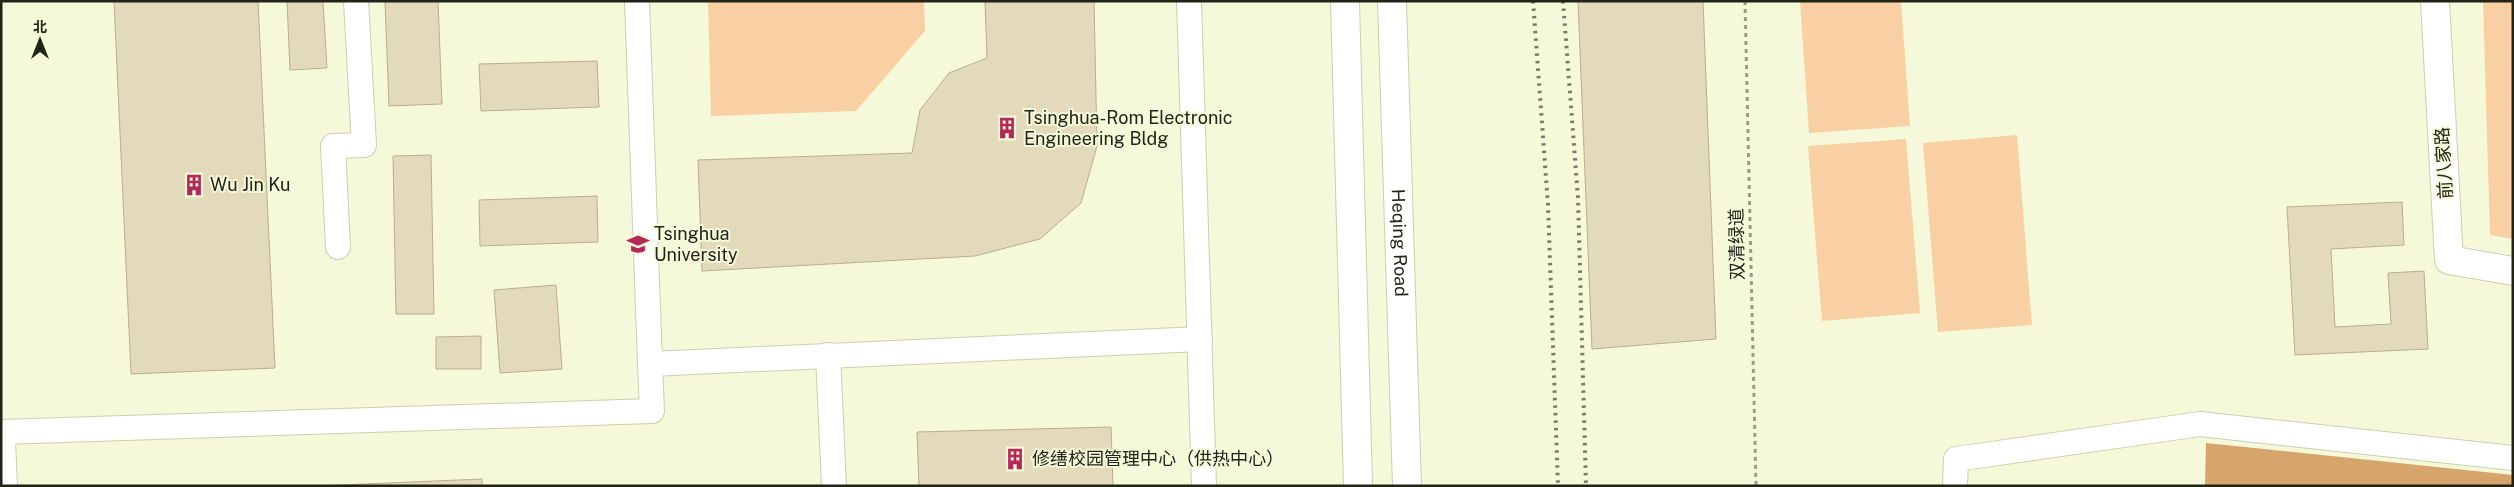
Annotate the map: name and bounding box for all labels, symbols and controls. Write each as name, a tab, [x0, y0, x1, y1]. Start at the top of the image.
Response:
north arrow	[15, 15, 65, 65]
text: 北	[33, 19, 47, 35]
place label: Tsinghua-Rom Electronic Engineering Bldg	[1024, 107, 1233, 149]
building icon: Tsinghua-Rom Electronic Engineering Bldg	[994, 115, 1020, 141]
street label: 前八家路	[2431, 127, 2456, 200]
building icon: Wu Jin Ku	[181, 172, 207, 198]
place label: Wu Jin Ku	[210, 174, 291, 195]
street label: Heqing Road	[1388, 189, 1412, 297]
street label: 双清绿道	[1725, 208, 1748, 280]
place label: Tsinghua University	[654, 223, 738, 265]
school or university icon: Tsinghua University	[625, 231, 651, 257]
building icon: 修缮校园管理中心（供热中心）	[1002, 446, 1028, 472]
place label: 修缮校园管理中心（供热中心）	[1032, 448, 1284, 469]

